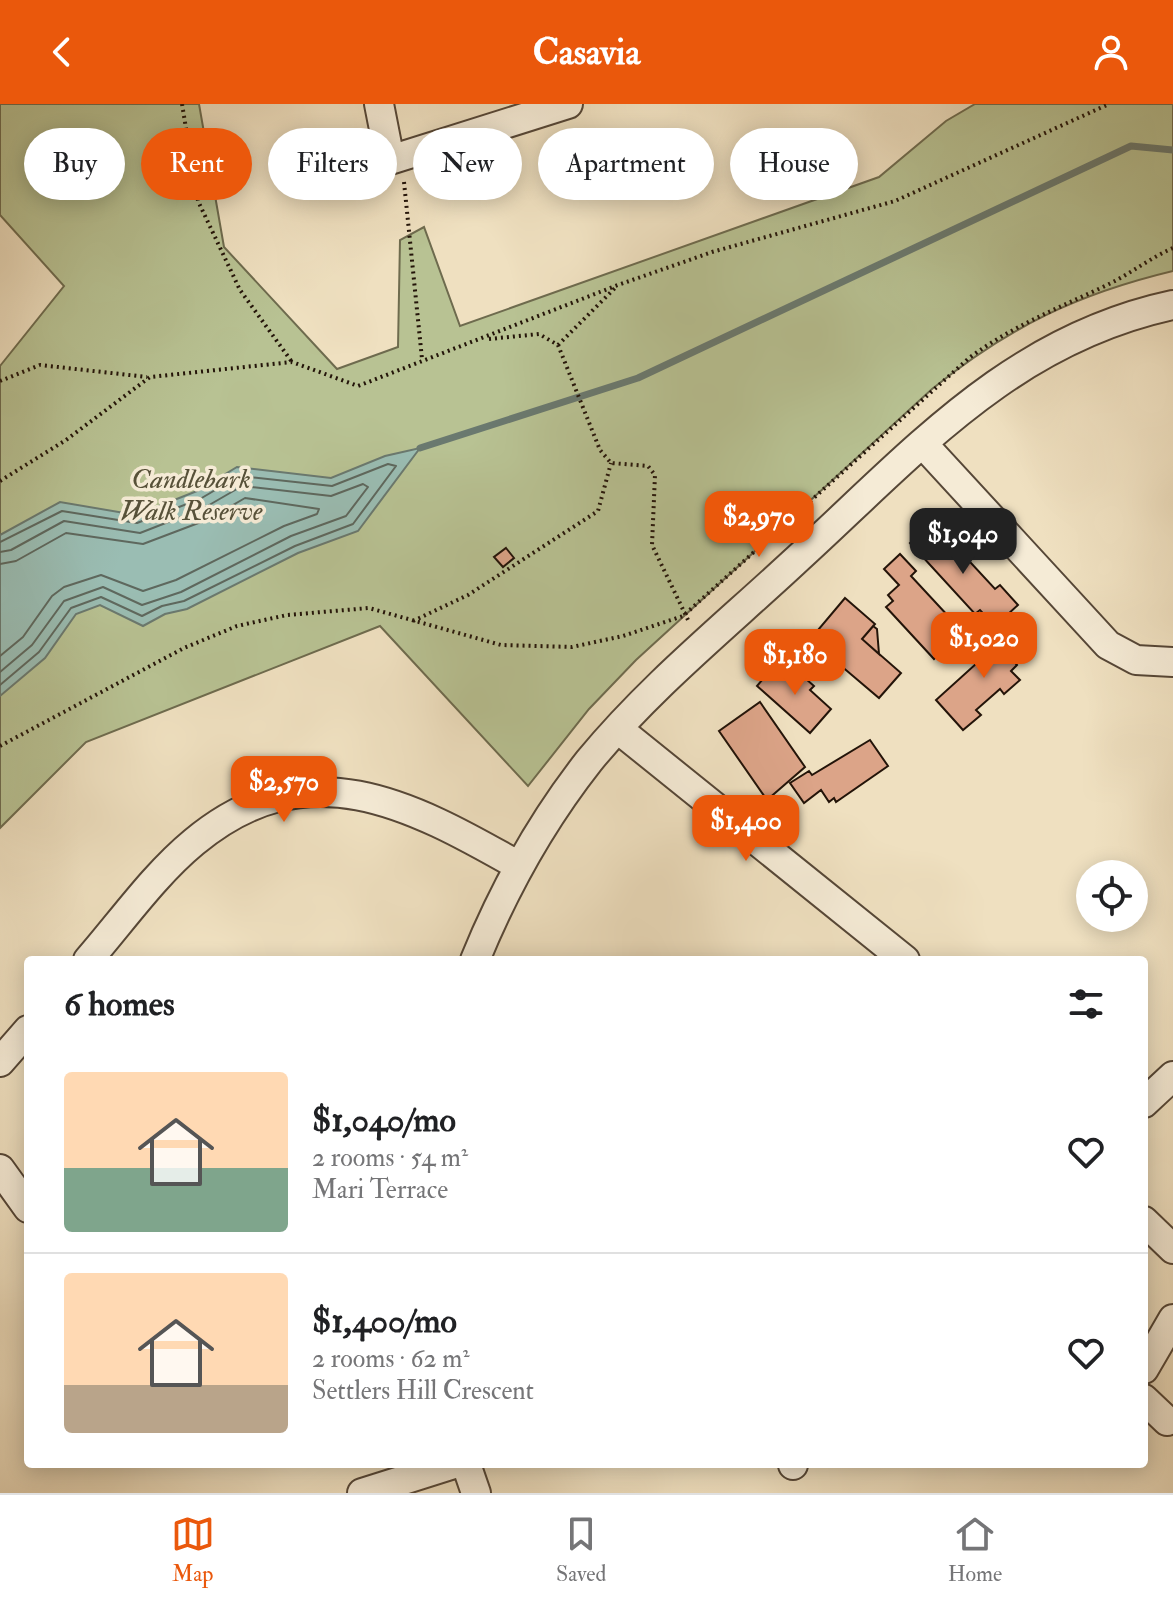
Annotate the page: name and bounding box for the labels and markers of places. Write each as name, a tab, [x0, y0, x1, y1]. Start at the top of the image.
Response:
pin: $2,970	[694, 491, 824, 559]
pin: $1,040	[898, 508, 1028, 576]
pin: $1,020	[919, 612, 1049, 680]
pin: $1,180	[730, 629, 860, 697]
pin: $2,570	[219, 756, 349, 824]
pin: $1,400	[681, 795, 811, 863]

